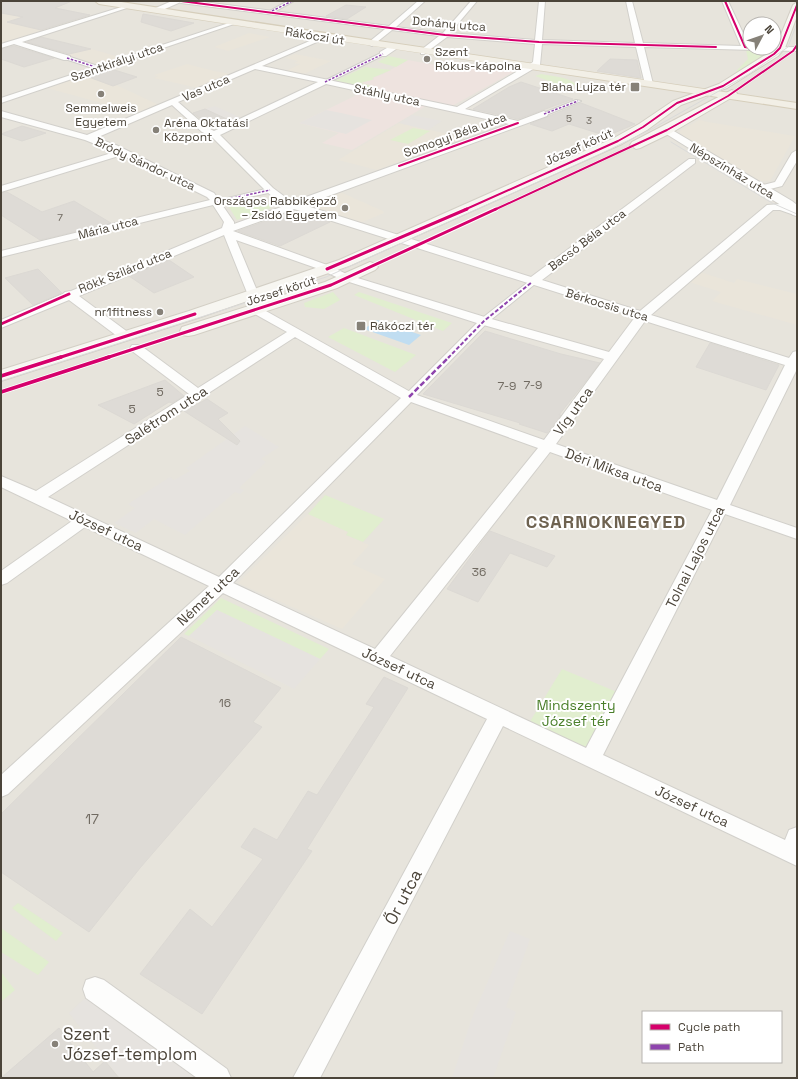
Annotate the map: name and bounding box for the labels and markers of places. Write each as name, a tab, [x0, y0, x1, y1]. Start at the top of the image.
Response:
place label: Szent Rókus-kápolna	[435, 44, 521, 74]
marker: Szent Rókus-kápolna	[422, 54, 432, 64]
place label: Blaha Lujza tér	[541, 79, 626, 95]
marker: Blaha Lujza tér	[629, 81, 641, 93]
marker: Semmelweis Egyetem	[96, 89, 106, 99]
place label: Semmelweis Egyetem	[65, 100, 137, 130]
place label: Aréna Oktatási Központ	[164, 115, 248, 145]
marker: Aréna Oktatási Központ	[151, 125, 161, 135]
place label: Országos Rabbiképző – Zsidó Egyetem	[214, 193, 337, 223]
marker: Országos Rabbiképző – Zsidó Egyetem	[340, 203, 350, 213]
place label: nr1fitness	[95, 304, 152, 320]
marker: nr1fitness	[155, 307, 165, 317]
place label: Rákóczi tér	[370, 318, 435, 334]
marker: Rákóczi tér	[355, 320, 367, 332]
place label: Szent József-templom	[63, 1023, 197, 1065]
marker: Szent József-templom	[50, 1039, 60, 1049]

